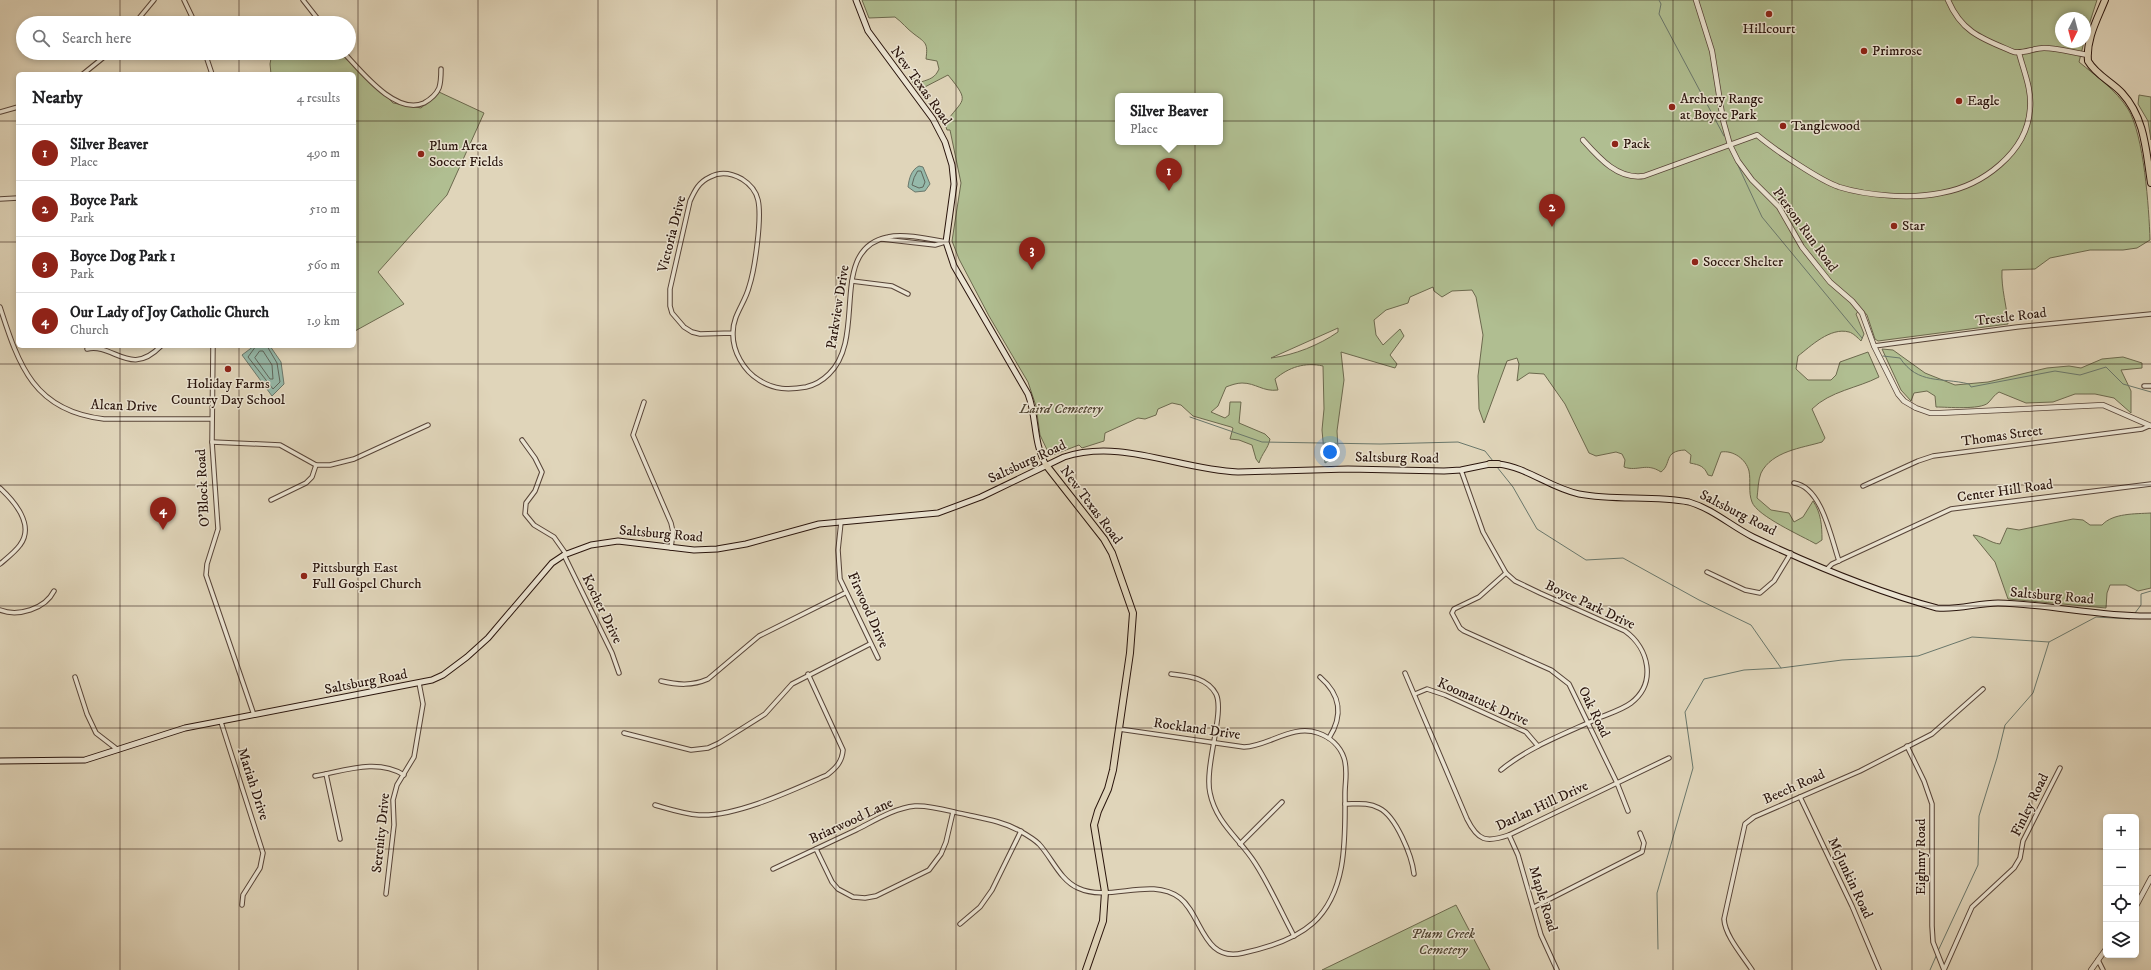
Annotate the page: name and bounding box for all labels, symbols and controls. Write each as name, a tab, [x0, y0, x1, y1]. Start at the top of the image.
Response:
marker: Hillcourt	[1764, 9, 1774, 19]
north arrow	[2055, 12, 2091, 48]
search box	[16, 16, 356, 60]
place label: Hillcourt	[1742, 20, 1796, 38]
icon: search	[30, 27, 52, 49]
text: Search here	[62, 29, 131, 48]
place label: Primrose	[1872, 42, 1922, 60]
street label: New Texas Road	[886, 43, 956, 129]
marker: Primrose	[1859, 46, 1869, 56]
text: Nearby	[32, 87, 82, 109]
text: 4 results	[297, 90, 340, 106]
place label: Archery Range at Boyce Park	[1680, 90, 1763, 124]
place label: Eagle	[1967, 92, 2000, 110]
popup	[1115, 93, 1223, 145]
marker: Eagle	[1954, 96, 1964, 106]
text: Silver Beaver	[1130, 102, 1208, 121]
marker: Archery Range at Boyce Park	[1667, 102, 1677, 112]
place label: Tanglewood	[1791, 117, 1860, 135]
text: Place	[1130, 121, 1158, 137]
marker: Tanglewood	[1778, 121, 1788, 131]
text: Silver Beaver	[70, 135, 148, 154]
place label: Pack	[1623, 135, 1650, 153]
place label: Plum Area Soccer Fields	[429, 137, 503, 171]
marker: Pack	[1610, 139, 1620, 149]
text: 1	[43, 145, 47, 161]
text: 490 m	[306, 145, 340, 161]
marker: Plum Area Soccer Fields	[416, 149, 426, 159]
text: Place	[70, 154, 98, 170]
pin: 1	[1156, 158, 1182, 191]
street label: Pierson Run Road	[1768, 184, 1842, 276]
text: Boyce Park	[70, 191, 138, 210]
street label: Victoria Drive	[654, 194, 690, 275]
pin: 2	[1539, 194, 1565, 227]
text: 2	[42, 201, 48, 217]
text: 510 m	[309, 201, 340, 217]
text: Park	[70, 210, 94, 226]
place label: Star	[1902, 217, 1926, 235]
marker: Star	[1889, 221, 1899, 231]
pin: 3	[1019, 237, 1045, 270]
text: Boyce Dog Park 1	[70, 247, 175, 266]
place label: Soccer Shelter	[1703, 253, 1784, 271]
text: 3	[43, 257, 47, 273]
text: 560 m	[307, 257, 340, 273]
marker: Soccer Shelter	[1690, 257, 1700, 267]
street label: Parkview Drive	[822, 264, 854, 350]
text: Park	[70, 266, 94, 282]
text: Our Lady of Joy Catholic Church	[70, 303, 269, 322]
street label: Trestle Road	[1975, 304, 2047, 330]
text: 4	[41, 313, 49, 329]
text: 1.9 km	[307, 313, 340, 329]
text: Church	[70, 322, 109, 338]
marker: Holiday Farms Country Day School	[223, 364, 233, 374]
place label: Holiday Farms Country Day School	[171, 375, 286, 409]
street label: Alcan Drive	[90, 396, 158, 416]
park label: Laird Cemetery	[1018, 400, 1104, 418]
street label: Thomas Street	[1960, 421, 2044, 451]
street label: Saltsburg Road	[985, 436, 1069, 488]
your location	[1320, 442, 1340, 462]
street label: O'Block Road	[192, 448, 214, 528]
street label: Saltsburg Road	[1355, 448, 1439, 468]
street label: New Texas Road	[1056, 462, 1126, 548]
street label: Center Hill Road	[1956, 475, 2054, 507]
street label: Saltsburg Road	[1697, 486, 1779, 540]
pin: 4	[150, 497, 176, 530]
street label: Saltsburg Road	[618, 521, 704, 547]
place label: Pittsburgh East Full Gospel Church	[312, 559, 422, 593]
street label: Firwood Drive	[843, 569, 893, 651]
marker: Pittsburgh East Full Gospel Church	[299, 571, 309, 581]
street label: Kocher Drive	[577, 571, 627, 647]
street label: Boyce Park Drive	[1542, 576, 1638, 634]
street label: Saltsburg Road	[2009, 583, 2095, 609]
street label: Saltsburg Road	[323, 665, 409, 699]
street label: Koomatuck Drive	[1434, 674, 1532, 730]
street label: Oak Road	[1574, 683, 1614, 741]
street label: Rockland Drive	[1152, 714, 1242, 744]
street label: Mariah Drive	[233, 746, 273, 823]
street label: Beech Road	[1760, 765, 1828, 809]
street label: Finley Road	[2007, 770, 2053, 840]
street label: Darlan Hill Drive	[1493, 777, 1591, 835]
street label: Serenity Drive	[368, 792, 394, 874]
street label: Briarwood Lane	[806, 794, 896, 848]
map controls	[2103, 814, 2139, 958]
button: +	[2103, 814, 2139, 850]
street label: Eighmy Road	[1912, 819, 1930, 895]
street label: McJunkin Road	[1823, 835, 1877, 921]
button: −	[2103, 850, 2139, 886]
street label: Maple Road	[1525, 864, 1561, 934]
button: locate	[2103, 886, 2139, 922]
button: layers	[2103, 922, 2139, 958]
park label: Plum Creek Cemetery	[1411, 925, 1475, 959]

